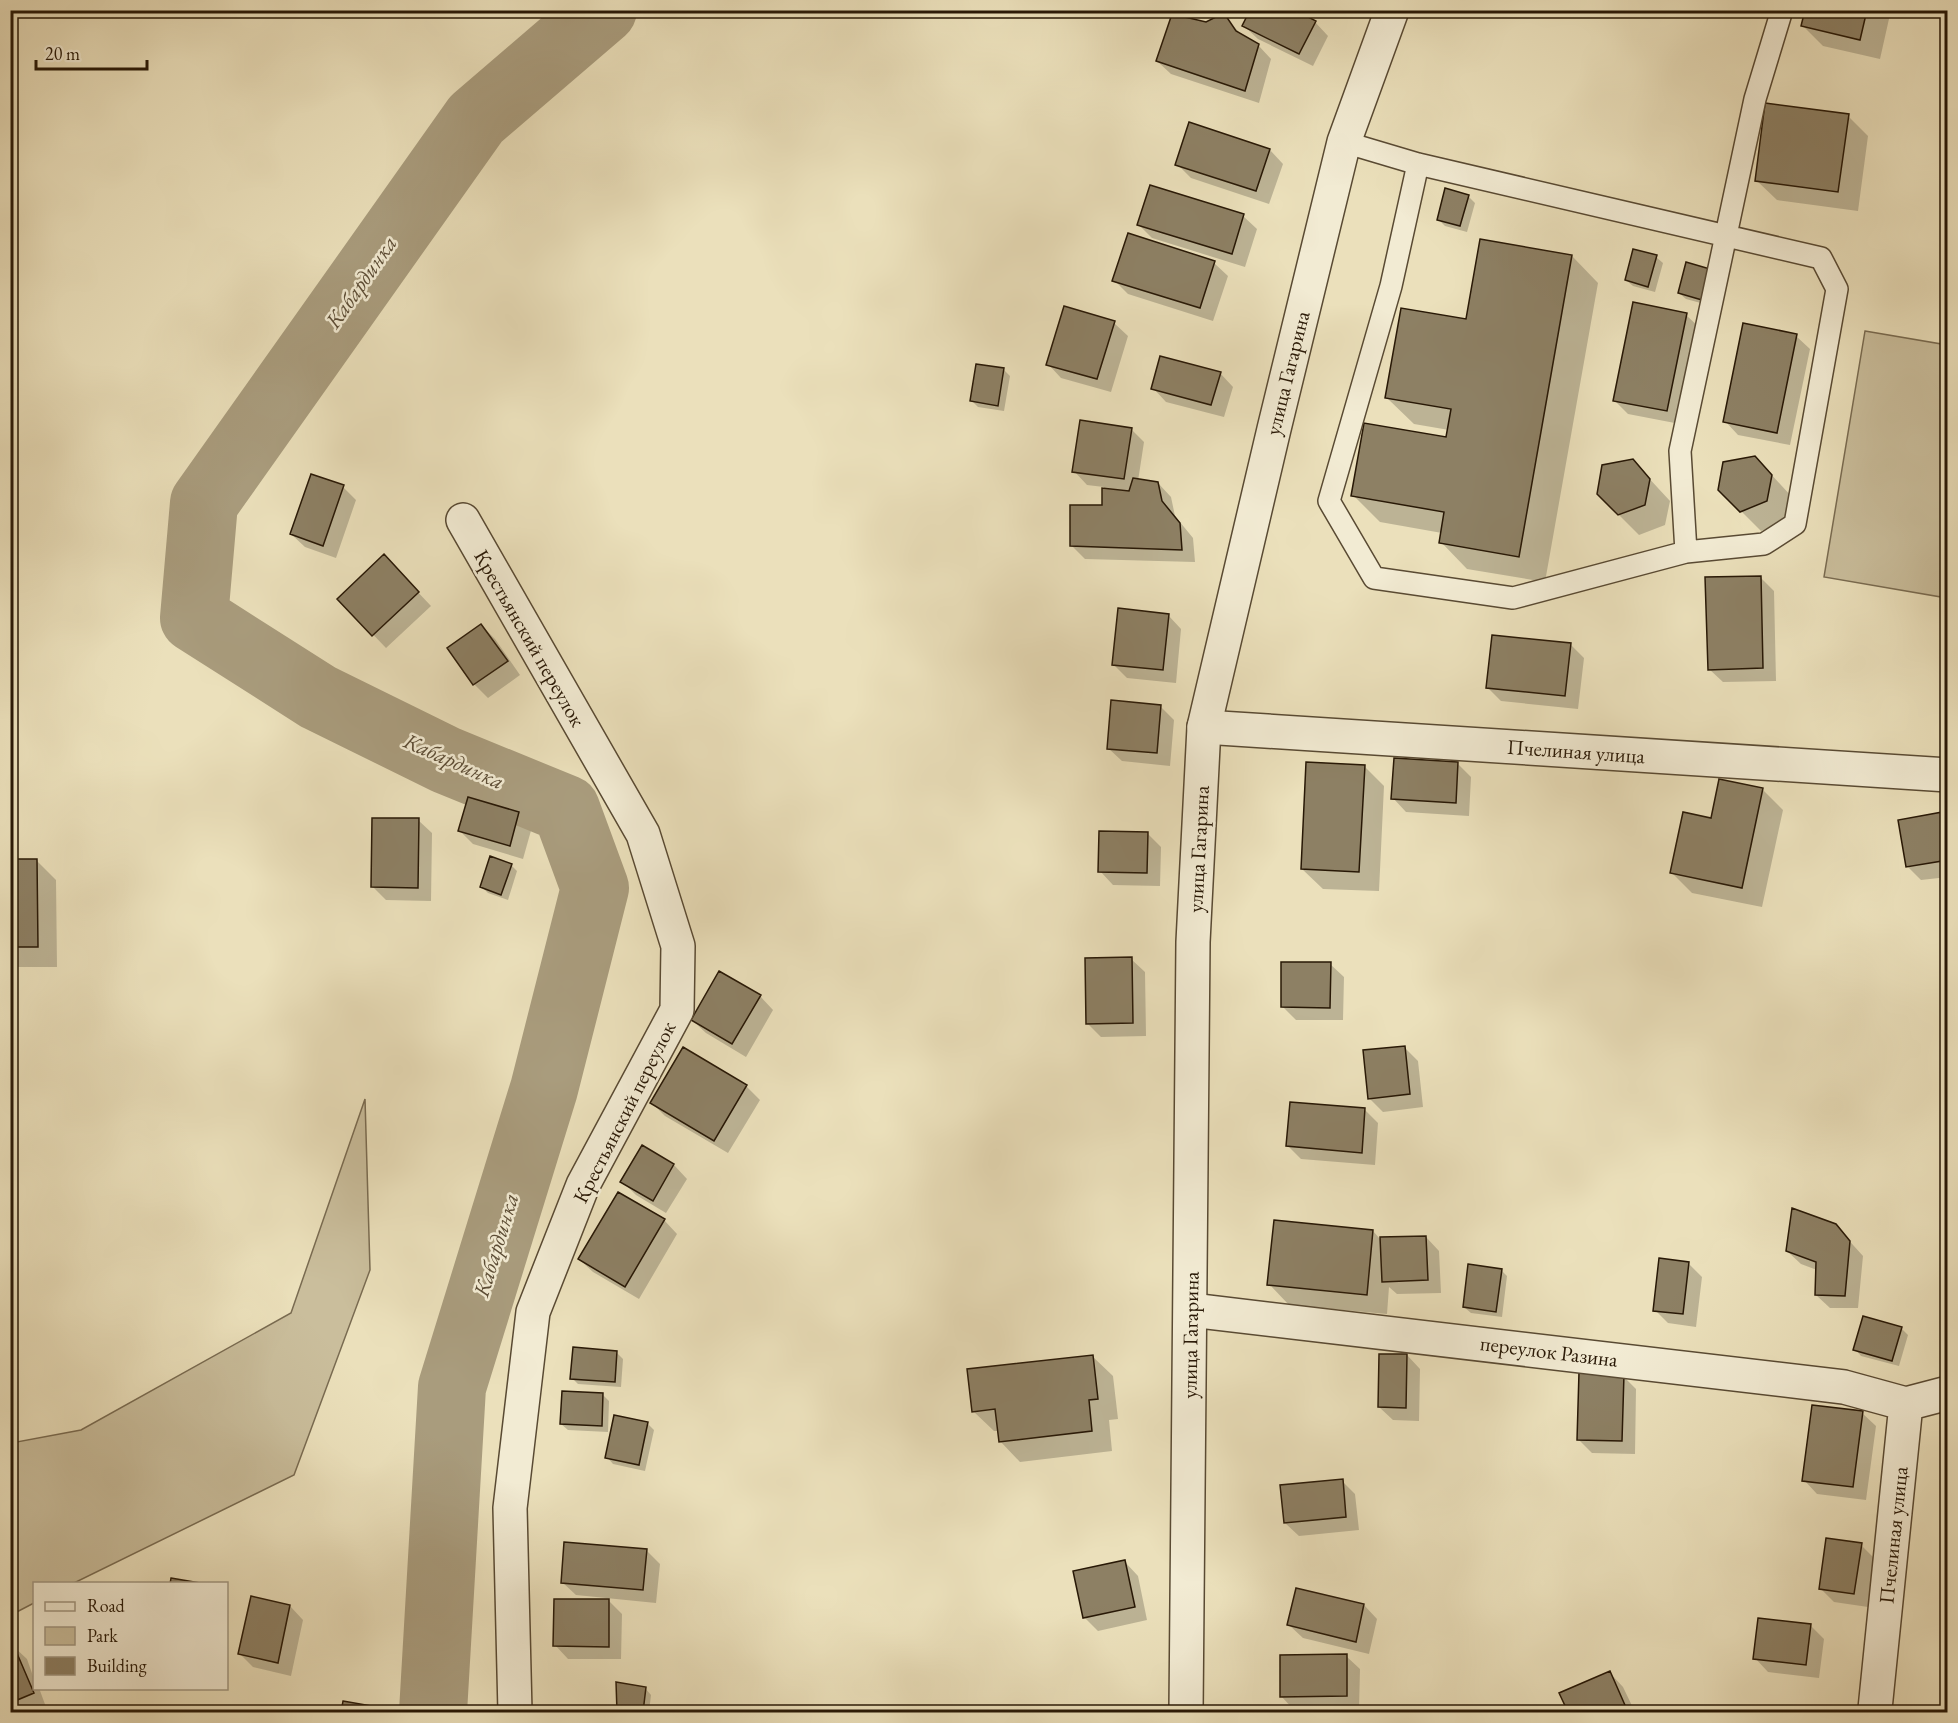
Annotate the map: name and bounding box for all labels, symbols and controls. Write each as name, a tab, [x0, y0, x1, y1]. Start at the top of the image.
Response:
scale bar	[36, 33, 147, 71]
text: 20 m	[45, 42, 80, 65]
water label: Кабардинка	[318, 230, 403, 335]
street label: улица Гагарина	[1259, 307, 1316, 438]
street label: Крестьянский переулок	[468, 544, 592, 732]
water label: Кабардинка	[398, 726, 509, 796]
street label: Пчелиная улица	[1506, 733, 1646, 769]
street label: улица Гагарина	[1181, 784, 1215, 913]
street label: Крестьянский переулок	[566, 1017, 682, 1207]
water label: Кабардинка	[466, 1190, 525, 1301]
street label: улица Гагарина	[1175, 1271, 1205, 1399]
street label: переулок Разина	[1479, 1329, 1620, 1373]
street label: Пчелиная улица	[1872, 1464, 1914, 1605]
legend	[33, 1582, 228, 1690]
text: Road	[87, 1594, 126, 1617]
text: Park	[87, 1624, 118, 1647]
text: Building	[87, 1654, 147, 1677]

